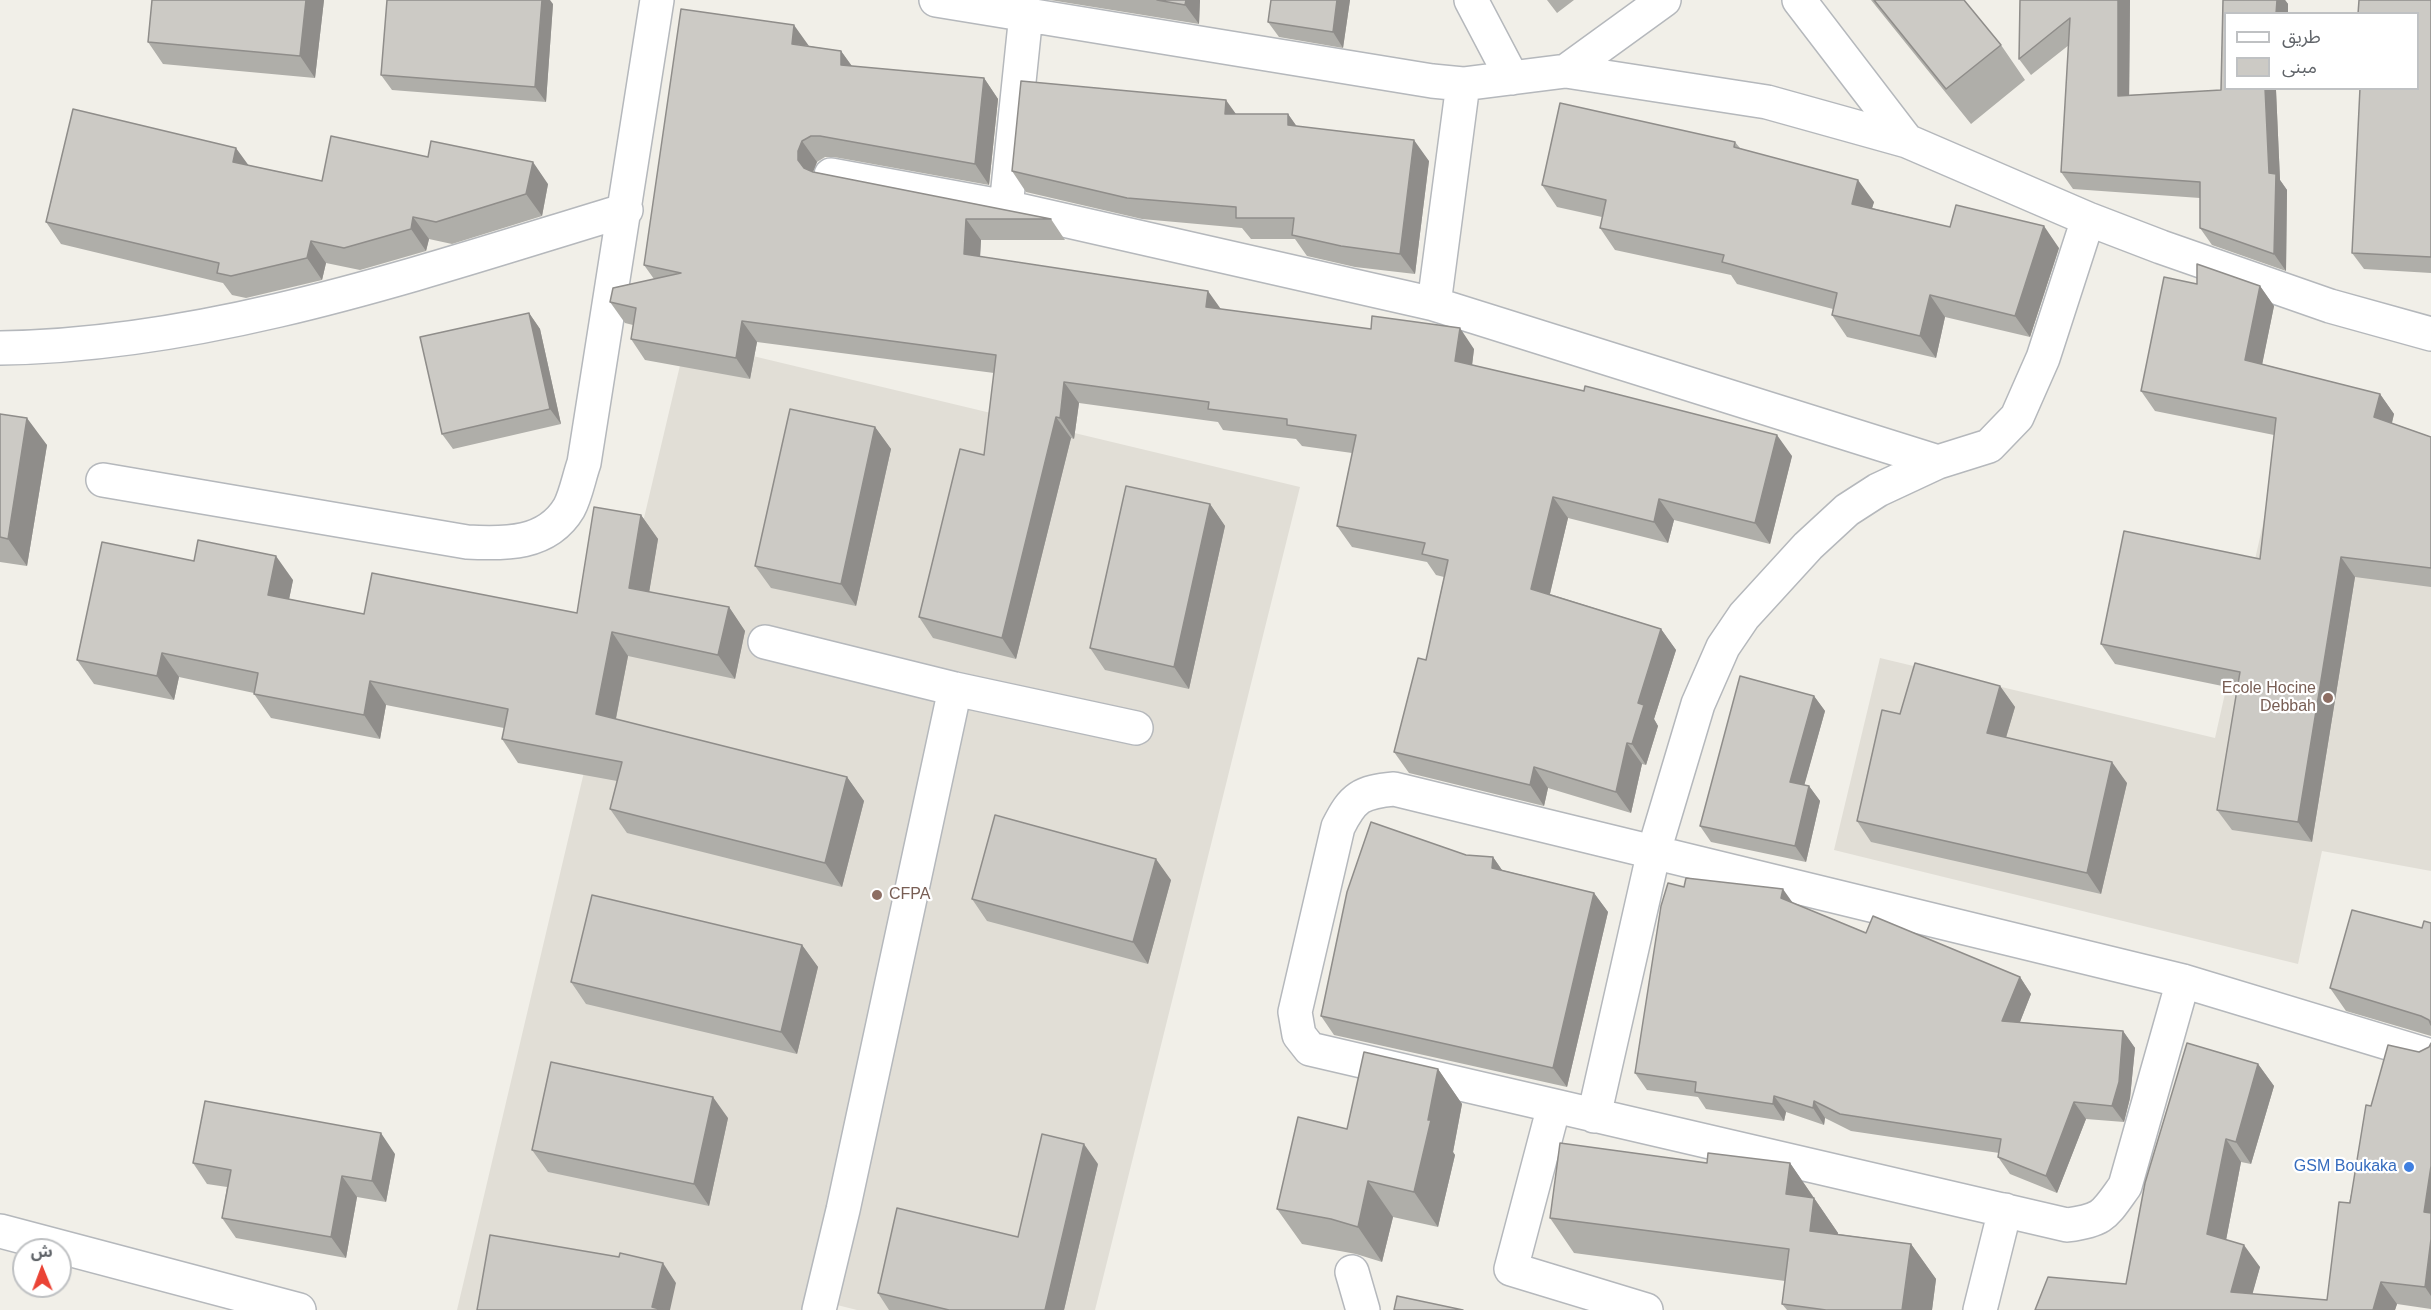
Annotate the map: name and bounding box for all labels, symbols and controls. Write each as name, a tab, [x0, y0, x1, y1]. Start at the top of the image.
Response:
legend	[2224, 12, 2419, 90]
text: طريق	[2282, 27, 2321, 47]
text: مبنى	[2282, 57, 2317, 77]
place label: Ecole Hocine Debbah	[2222, 679, 2316, 717]
marker: Ecole Hocine Debbah	[2321, 691, 2335, 705]
place label: CFPA	[889, 885, 930, 905]
marker: CFPA	[870, 888, 884, 902]
place label: GSM Boukaka	[2294, 1157, 2397, 1177]
marker: GSM Boukaka	[2402, 1160, 2416, 1174]
north arrow	[12, 1238, 72, 1298]
text: ش	[31, 1243, 53, 1260]

